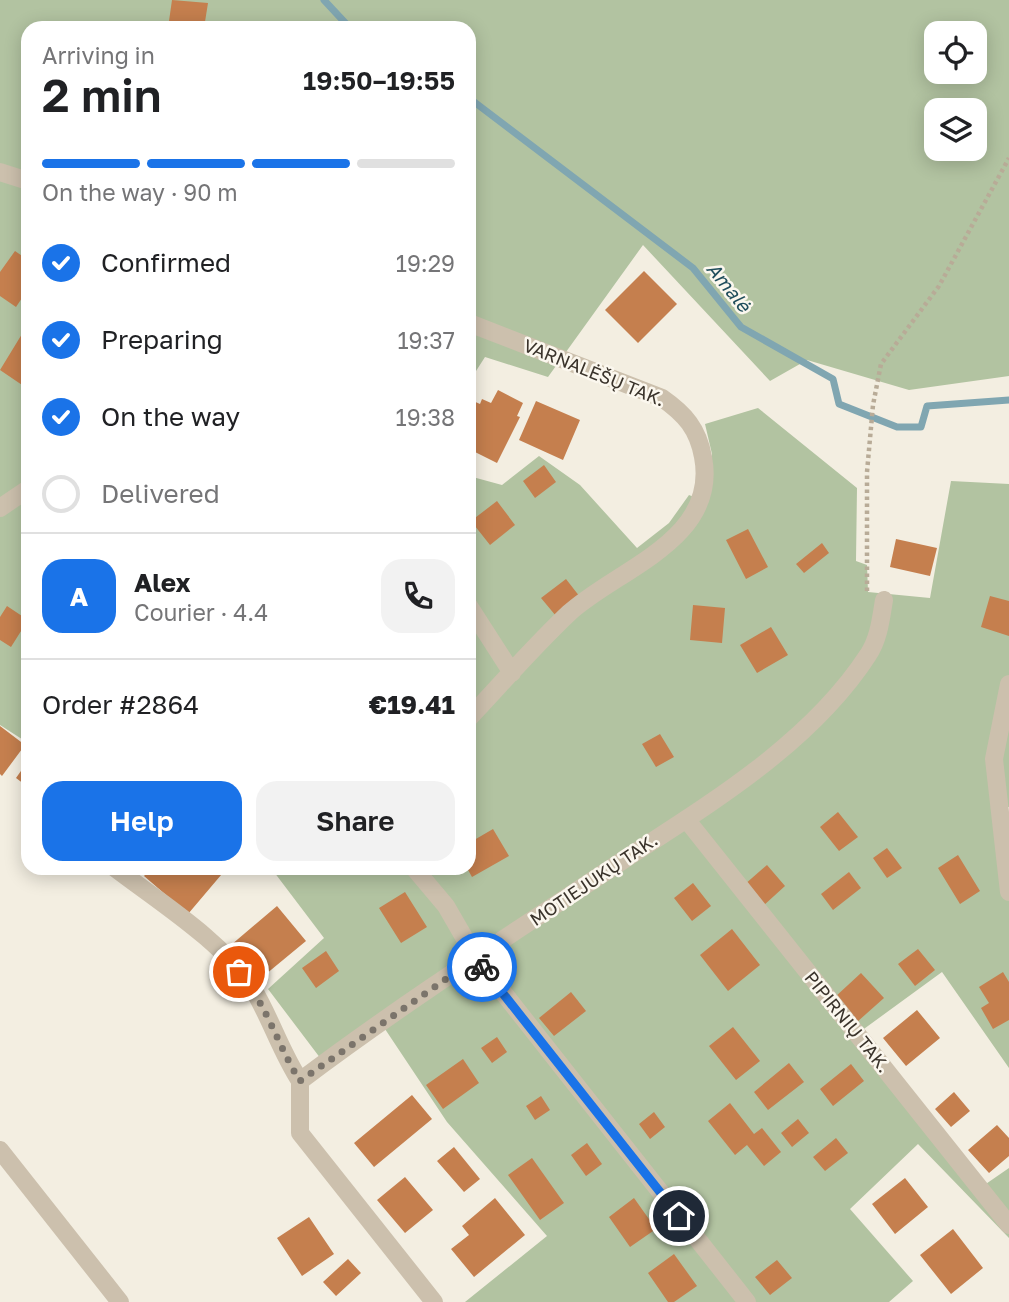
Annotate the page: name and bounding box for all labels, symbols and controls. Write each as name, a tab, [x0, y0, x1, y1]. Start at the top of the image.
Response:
map controls	[924, 21, 987, 161]
button: locate	[924, 21, 987, 84]
text: Arriving in	[42, 41, 155, 69]
text: 19:50–19:55	[303, 65, 455, 96]
text: 2 min	[42, 67, 162, 122]
button: layers	[924, 98, 987, 161]
text: On the way · 90 m	[42, 178, 238, 206]
icon: check	[42, 244, 80, 282]
text: Confirmed	[101, 247, 231, 278]
text: 19:29	[396, 249, 455, 277]
water label: Amalė	[702, 257, 758, 318]
icon: check	[42, 321, 80, 359]
text: Preparing	[101, 324, 223, 355]
text: 19:37	[397, 326, 455, 354]
street label: VARNALĖŠŲ TAK.	[520, 334, 668, 410]
icon: check	[42, 398, 80, 436]
text: On the way	[101, 401, 240, 432]
text: 19:38	[396, 403, 455, 431]
text: Delivered	[101, 478, 220, 509]
button: phone	[381, 559, 455, 633]
text: Alex	[134, 567, 191, 598]
text: A	[70, 581, 88, 612]
text: Courier · 4.4	[134, 598, 268, 626]
text: Order #2864	[42, 689, 199, 720]
text: €19.41	[369, 689, 455, 720]
button: Help	[42, 781, 242, 861]
button: Share	[256, 781, 455, 861]
street label: MOTIEJUKŲ TAK.	[526, 828, 661, 930]
courier	[447, 932, 517, 1002]
pin	[209, 942, 269, 1002]
icon: bike	[463, 948, 501, 986]
icon: bag	[220, 953, 258, 991]
street label: PIPIRNIŲ TAK.	[800, 966, 895, 1076]
pin	[649, 1186, 709, 1246]
icon: home	[660, 1197, 698, 1235]

